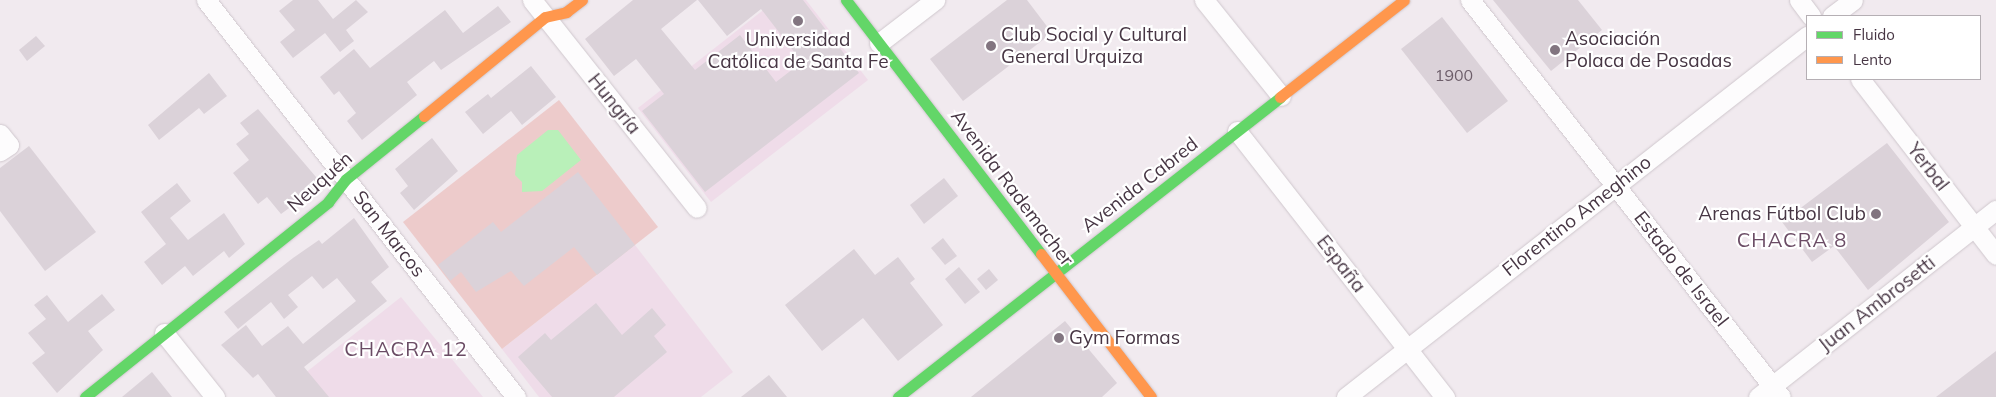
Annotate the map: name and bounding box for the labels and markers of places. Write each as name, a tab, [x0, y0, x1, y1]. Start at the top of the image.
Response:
marker: Universidad Católica de Santa Fe	[792, 15, 804, 27]
place label: Club Social y Cultural General Urquiza	[1001, 24, 1187, 68]
place label: Asociación Polaca de Posadas	[1565, 28, 1732, 72]
place label: Universidad Católica de Santa Fe	[708, 29, 888, 73]
marker: Club Social y Cultural General Urquiza	[985, 40, 997, 52]
marker: Asociación Polaca de Posadas	[1549, 44, 1561, 56]
place label: Arenas Fútbol Club	[1698, 203, 1866, 225]
marker: Arenas Fútbol Club	[1870, 208, 1882, 220]
place label: Gym Formas	[1069, 327, 1180, 349]
marker: Gym Formas	[1053, 332, 1065, 344]

